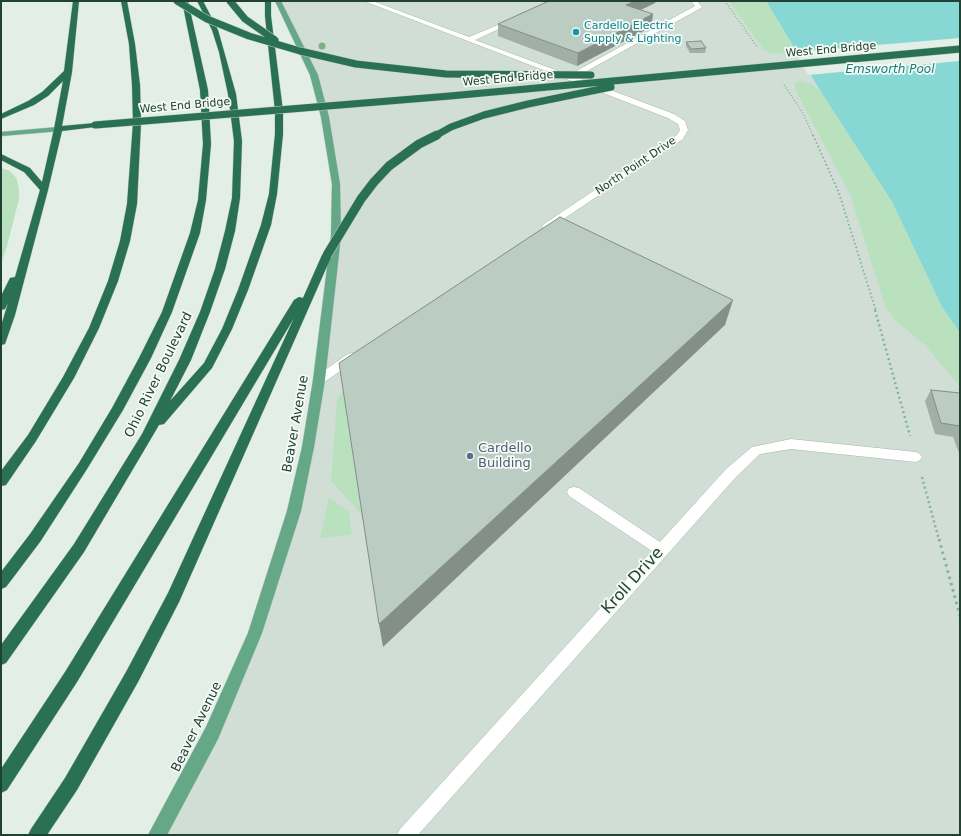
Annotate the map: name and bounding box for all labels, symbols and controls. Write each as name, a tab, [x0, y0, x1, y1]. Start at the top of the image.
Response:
place label: Cardello Electric Supply & Lighting	[584, 19, 682, 45]
marker: Cardello Electric Supply & Lighting	[571, 27, 581, 37]
street label: West End Bridge	[785, 39, 877, 61]
water label: Emsworth Pool	[846, 63, 934, 77]
street label: West End Bridge	[462, 68, 554, 90]
street label: West End Bridge	[139, 95, 231, 117]
street label: North Point Drive	[593, 134, 679, 198]
street label: Ohio River Boulevard	[122, 310, 196, 440]
street label: Beaver Avenue	[280, 374, 312, 474]
place label: Cardello Building	[478, 441, 532, 472]
marker: Cardello Building	[465, 451, 475, 461]
street label: Kroll Drive	[598, 544, 668, 618]
street label: Beaver Avenue	[168, 679, 226, 775]

